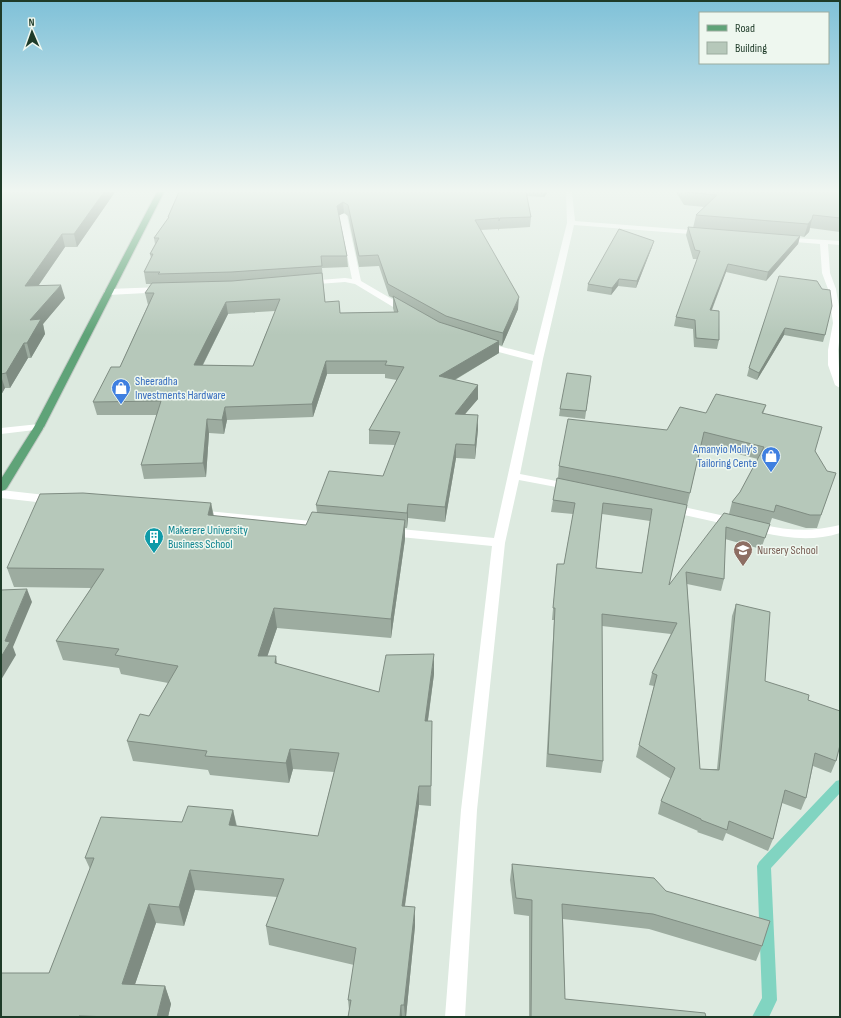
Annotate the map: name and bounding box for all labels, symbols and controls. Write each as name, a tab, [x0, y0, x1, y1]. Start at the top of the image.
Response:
north arrow	[12, 12, 52, 52]
legend	[699, 12, 829, 64]
text: N	[29, 16, 35, 29]
text: Road	[735, 21, 755, 36]
text: Building	[735, 41, 767, 56]
place label: Sheeradha Investments Hardware	[135, 374, 226, 403]
shop icon: Sheeradha Investments Hardware	[110, 377, 132, 405]
place label: Amanyio Molly's Tailoring Cente	[692, 442, 757, 471]
shop icon: Amanyio Molly's Tailoring Cente	[760, 445, 782, 473]
place label: Makerere University Business School	[168, 523, 248, 552]
building icon: Makerere University Business School	[143, 526, 165, 554]
school or university icon: Nursery School	[732, 539, 754, 567]
place label: Nursery School	[757, 543, 818, 558]

